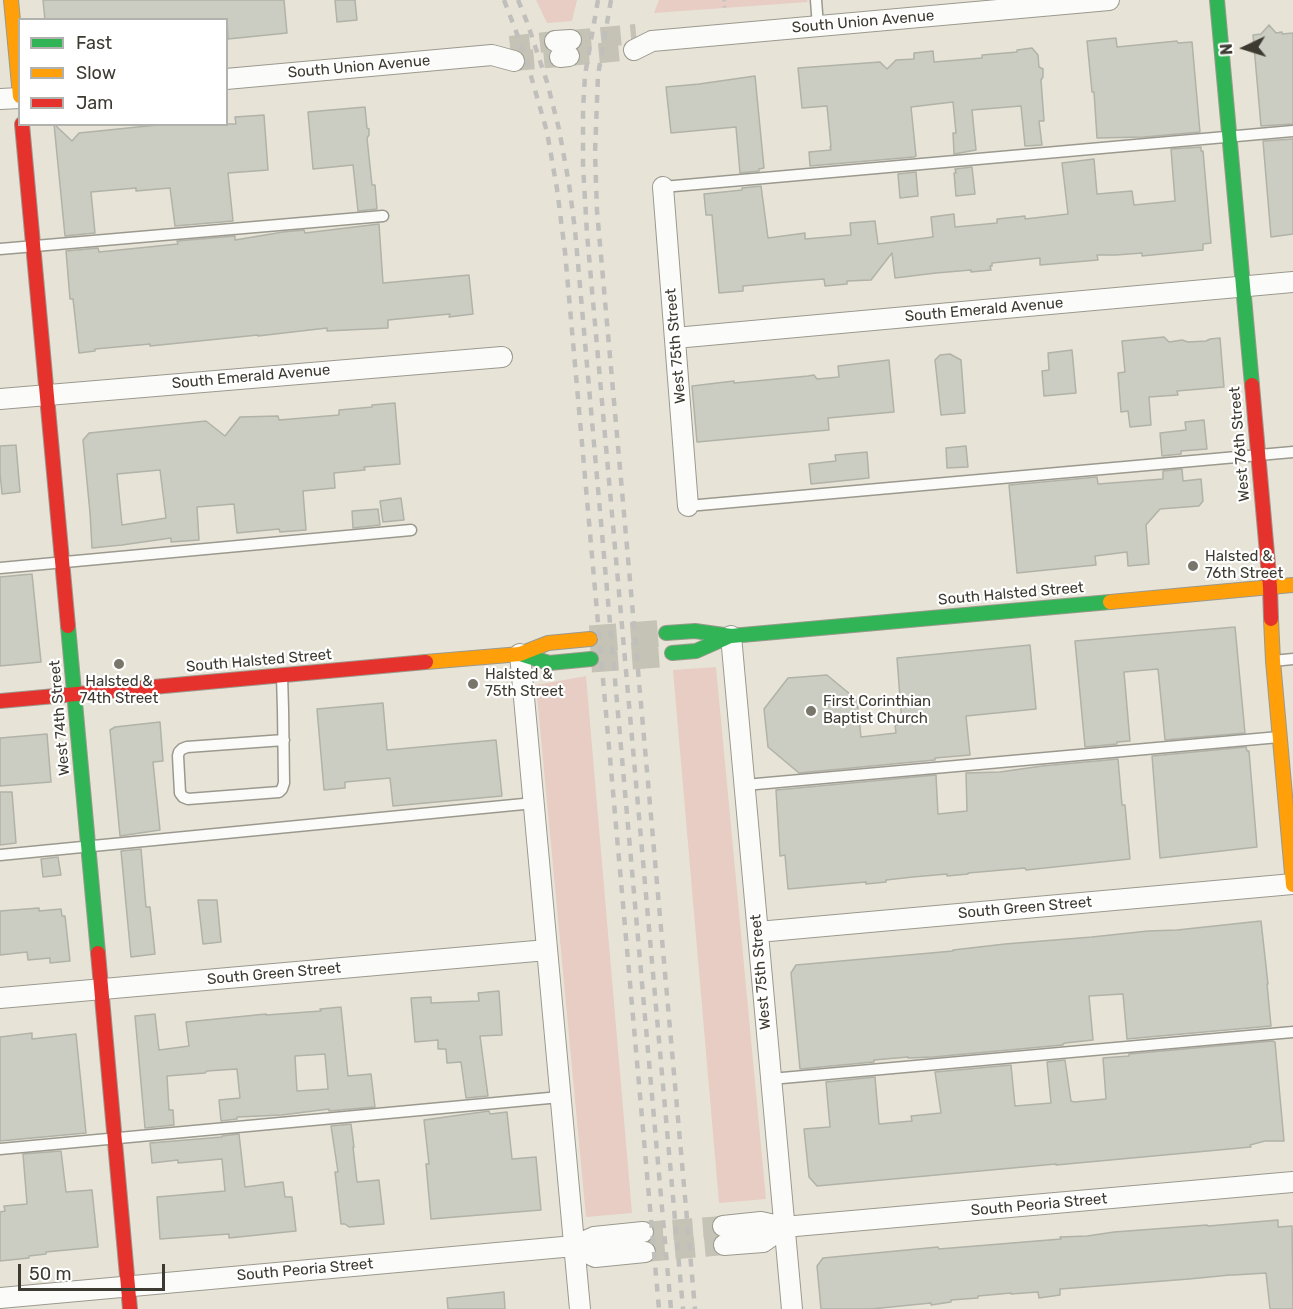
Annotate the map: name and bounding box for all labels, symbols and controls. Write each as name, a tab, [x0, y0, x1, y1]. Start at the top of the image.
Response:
street label: South Union Avenue	[791, 7, 935, 37]
legend	[18, 18, 228, 126]
north arrow	[1215, 18, 1275, 78]
text: Fast	[76, 32, 112, 54]
text: N	[1217, 43, 1236, 56]
street label: South Union Avenue	[287, 52, 431, 82]
text: Slow	[76, 62, 116, 84]
text: Jam	[76, 92, 113, 114]
street label: West 75th Street	[662, 287, 690, 405]
street label: South Emerald Avenue	[904, 294, 1064, 326]
street label: South Emerald Avenue	[171, 361, 331, 393]
street label: West 76th Street	[1226, 386, 1254, 502]
place label: Halsted & 76th Street	[1205, 548, 1283, 583]
marker: Halsted & 76th Street	[1186, 559, 1200, 573]
street label: South Halsted Street	[937, 579, 1085, 609]
street label: South Halsted Street	[185, 646, 333, 676]
marker: Halsted & 74th Street	[112, 657, 126, 671]
street label: West 74th Street	[46, 660, 74, 776]
place label: Halsted & 75th Street	[485, 666, 564, 701]
place label: Halsted & 74th Street	[80, 673, 158, 708]
marker: Halsted & 75th Street	[466, 677, 480, 691]
place label: First Corinthian Baptist Church	[823, 693, 931, 728]
marker: First Corinthian Baptist Church	[804, 704, 818, 718]
street label: South Green Street	[957, 893, 1093, 923]
street label: West 75th Street	[747, 913, 775, 1031]
street label: South Green Street	[206, 959, 342, 989]
street label: South Peoria Street	[970, 1190, 1108, 1220]
scale bar	[21, 1252, 168, 1290]
street label: South Peoria Street	[236, 1255, 374, 1285]
text: 50 m	[29, 1263, 72, 1285]

